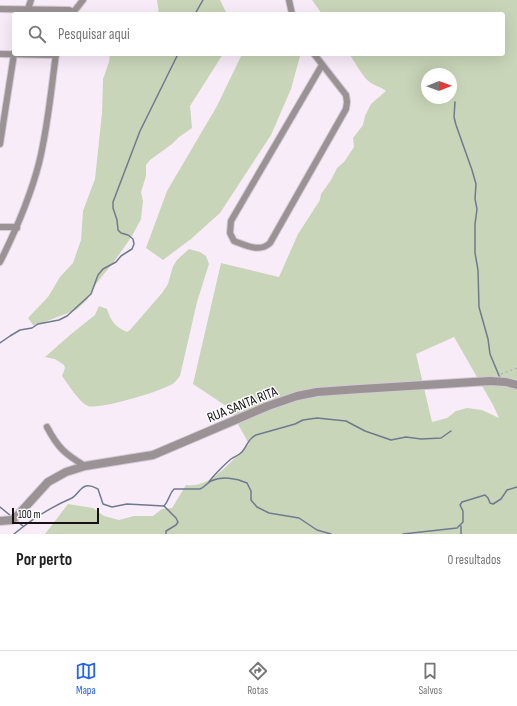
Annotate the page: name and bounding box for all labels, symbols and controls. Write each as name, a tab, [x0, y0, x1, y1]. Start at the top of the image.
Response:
search box	[12, 12, 505, 56]
icon: search	[26, 23, 48, 45]
text: Pesquisar aqui	[58, 25, 130, 44]
north arrow	[421, 68, 457, 104]
street label: RUA SANTA RITA	[205, 382, 281, 426]
scale bar	[12, 506, 99, 525]
text: 100 m	[18, 508, 40, 521]
text: Por perto	[16, 550, 72, 570]
text: 0 resultados	[447, 552, 501, 568]
tab: Mapa	[75, 660, 97, 697]
tab: Rotas	[247, 660, 269, 697]
tab: Salvos	[418, 660, 442, 697]

